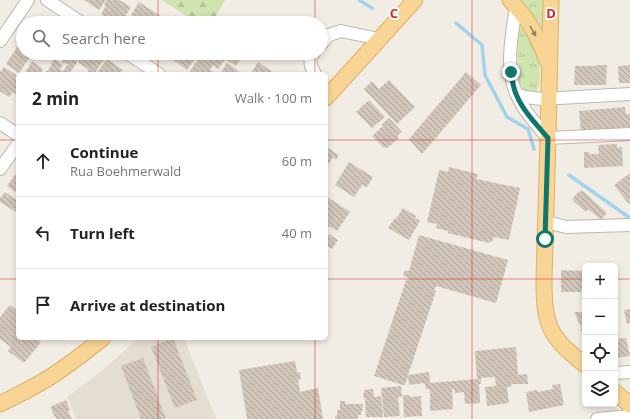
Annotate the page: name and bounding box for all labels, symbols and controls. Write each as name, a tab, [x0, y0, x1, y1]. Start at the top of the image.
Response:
text: C	[390, 4, 398, 22]
text: D	[546, 4, 556, 22]
search box	[16, 16, 328, 60]
one-way arrow	[530, 25, 537, 37]
icon: search	[30, 27, 52, 49]
text: Search here	[62, 28, 146, 48]
route end	[502, 63, 520, 81]
text: 2 min	[32, 87, 79, 110]
text: Walk · 100 m	[235, 89, 312, 107]
text: Continue	[70, 142, 138, 162]
icon: ahead	[32, 150, 54, 172]
text: 60 m	[282, 152, 312, 170]
text: Rua Boehmerwald	[70, 162, 181, 180]
icon: left	[32, 222, 54, 244]
text: Turn left	[70, 223, 135, 243]
text: 40 m	[282, 224, 312, 242]
route start	[536, 230, 554, 248]
map controls	[582, 263, 618, 407]
button: +	[582, 263, 618, 299]
icon: arrive	[32, 294, 54, 316]
text: Arrive at destination	[70, 295, 225, 315]
button: −	[582, 299, 618, 335]
button: locate	[582, 335, 618, 371]
button: layers	[582, 371, 618, 407]

